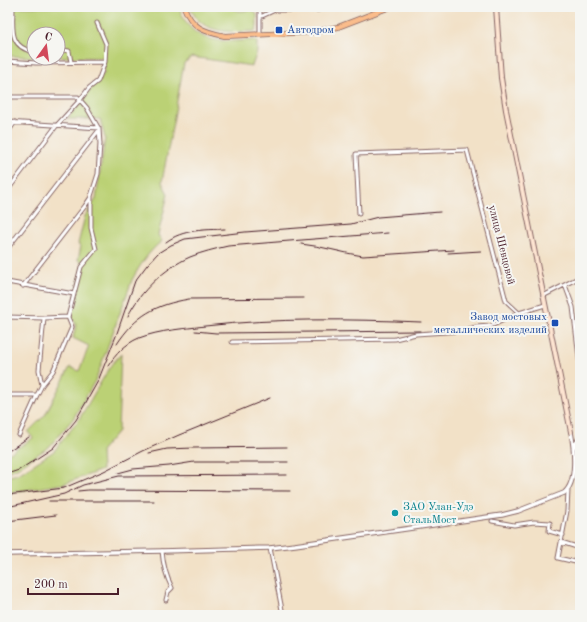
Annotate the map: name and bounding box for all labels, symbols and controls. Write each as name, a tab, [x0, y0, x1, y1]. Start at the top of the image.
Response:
marker: Автодром	[274, 25, 284, 35]
place label: Автодром	[287, 25, 334, 36]
north arrow	[26, 26, 66, 66]
text: С	[43, 32, 53, 44]
street label: улица Шевцовой	[486, 204, 516, 286]
place label: Завод мостовых металлических изделий	[434, 312, 547, 336]
marker: Завод мостовых металлических изделий	[550, 318, 560, 328]
place label: ЗАО Улан-Удэ СтальМост	[403, 502, 474, 526]
marker: ЗАО Улан-Удэ СтальМост	[390, 508, 400, 518]
scale bar	[28, 570, 118, 596]
text: 200 m	[34, 579, 68, 591]

